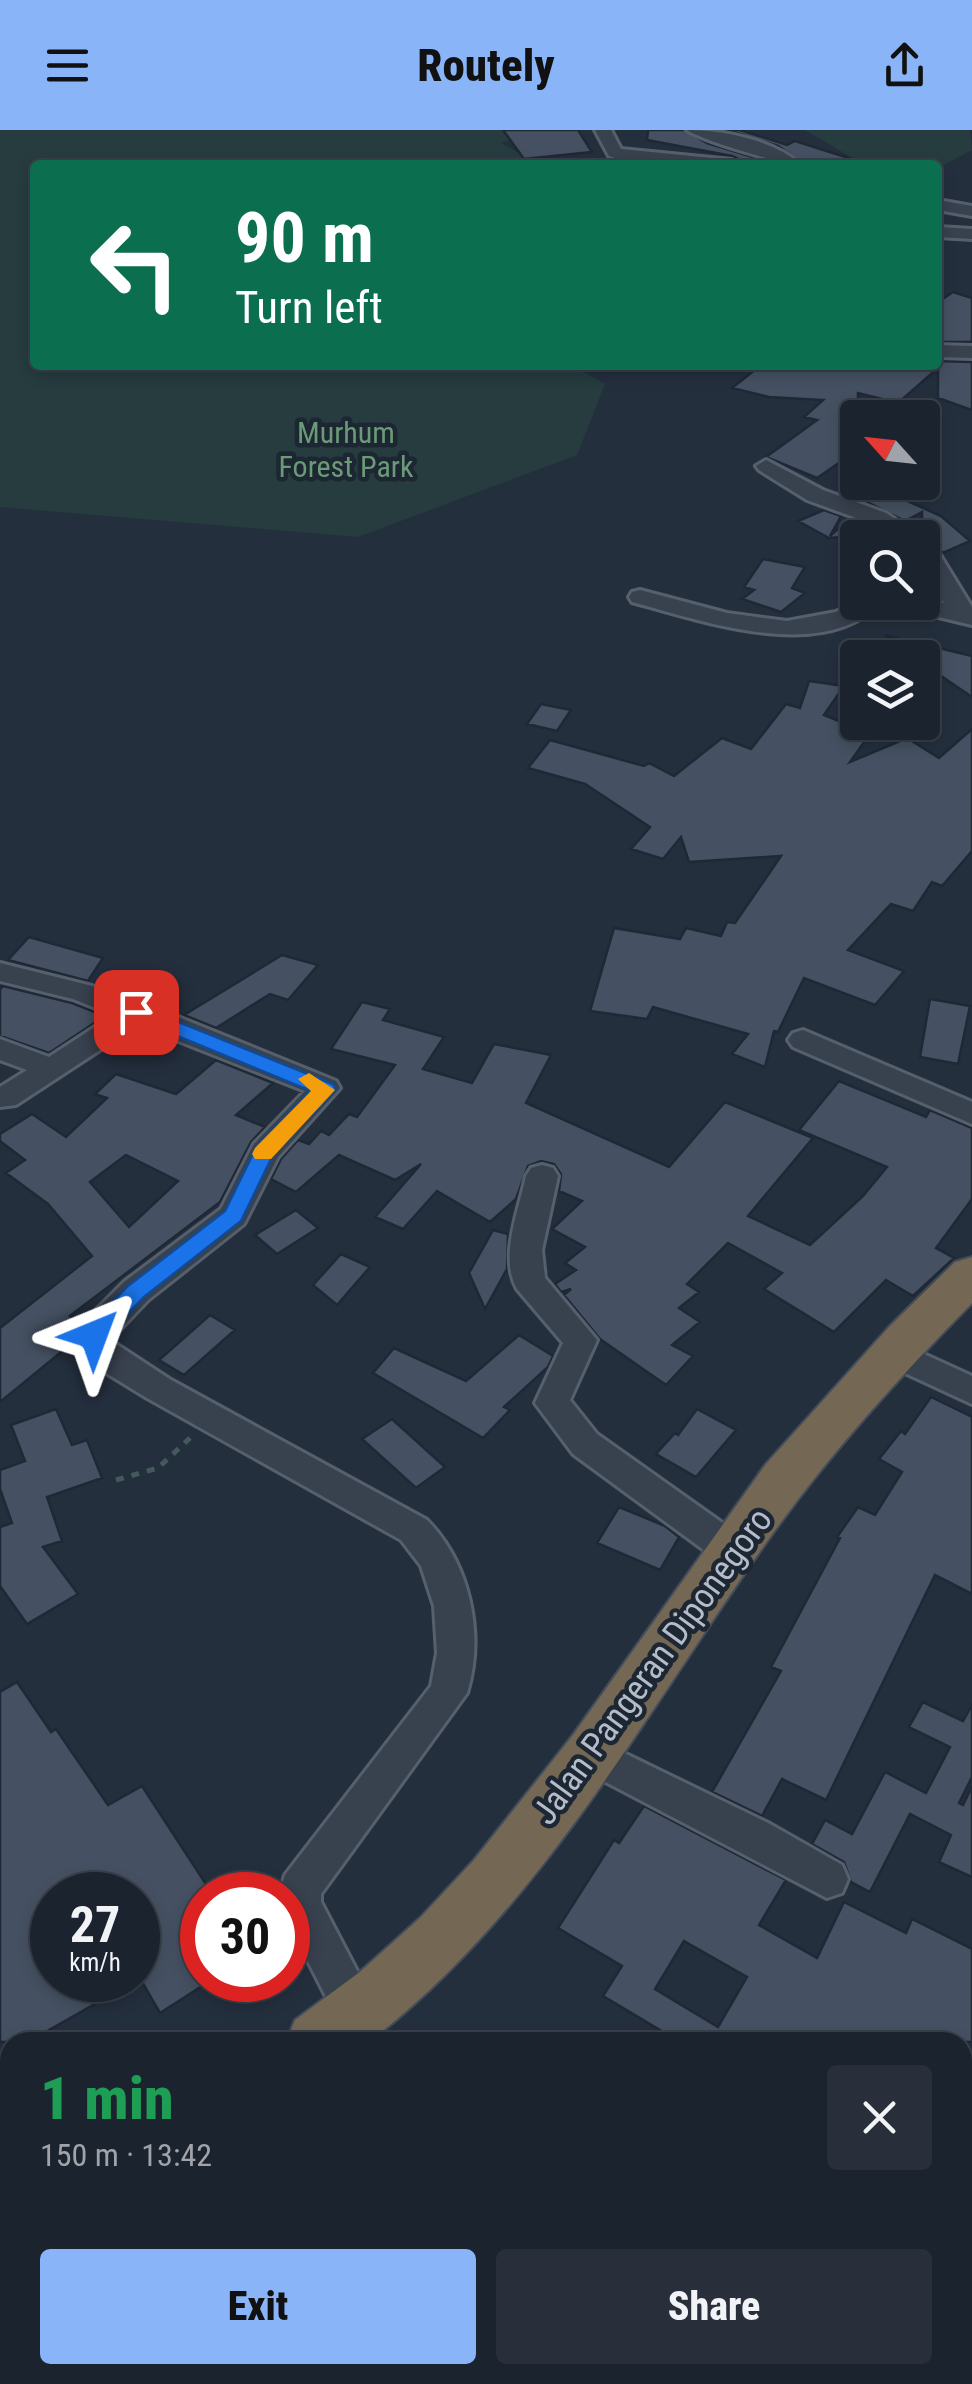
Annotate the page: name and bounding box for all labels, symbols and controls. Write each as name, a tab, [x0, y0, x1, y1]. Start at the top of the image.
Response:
icon: menu	[40, 38, 95, 93]
icon: share	[877, 38, 932, 93]
text: Routely	[417, 39, 555, 92]
text: 90 m	[235, 197, 374, 279]
icon: left	[70, 200, 200, 330]
text: Turn left	[235, 281, 383, 334]
north arrow	[840, 400, 940, 500]
map controls	[840, 400, 940, 740]
park label: Murhum Forest Park	[278, 415, 414, 484]
button: search	[840, 520, 940, 620]
button: layers	[840, 640, 940, 740]
pin	[94, 970, 179, 1055]
icon: arrive	[109, 985, 164, 1040]
position arrow	[42, 1283, 146, 1387]
street label: Jalan Pangeran Diponegoro	[524, 1500, 781, 1832]
speed limit sign: 30	[180, 1872, 310, 2002]
text: 27	[70, 1896, 120, 1954]
text: km/h	[69, 1948, 121, 1977]
text: 1 min	[40, 2063, 174, 2134]
button: close	[827, 2065, 932, 2170]
text: 150 m · 13:42	[40, 2136, 212, 2174]
button: Exit	[40, 2249, 476, 2364]
button: Share	[496, 2249, 932, 2364]

